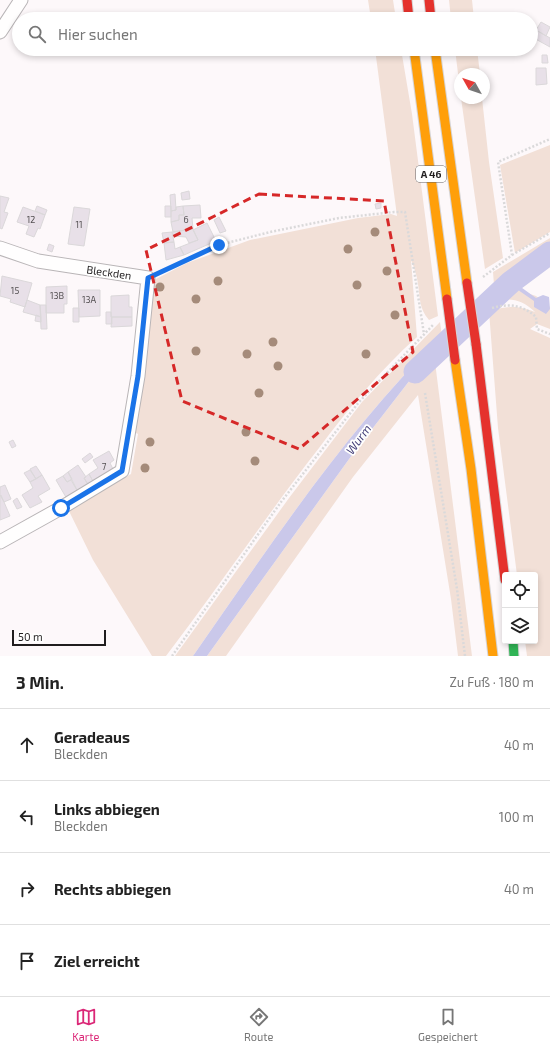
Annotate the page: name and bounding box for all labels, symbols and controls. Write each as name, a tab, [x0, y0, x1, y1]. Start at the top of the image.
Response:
search box	[12, 12, 538, 56]
icon: search	[26, 23, 48, 45]
text: Hier suchen	[58, 25, 138, 43]
north arrow	[454, 68, 490, 104]
road number: A 46	[416, 166, 446, 182]
house number: 12	[27, 214, 35, 225]
house number: 6	[183, 214, 189, 225]
house number: 11	[75, 219, 83, 230]
route end	[210, 236, 228, 254]
street label: Bleckden	[86, 262, 132, 282]
house number: 15	[11, 285, 19, 296]
house number: 13B	[50, 290, 65, 301]
house number: 13A	[82, 294, 96, 305]
water label: Wurm	[343, 421, 373, 457]
house number: 7	[102, 461, 107, 472]
route start	[52, 499, 70, 517]
map controls	[502, 572, 538, 644]
button: locate	[502, 572, 538, 608]
button: layers	[502, 608, 538, 644]
scale bar	[12, 628, 106, 647]
text: 50 m	[18, 630, 43, 643]
text: 3 Min.	[16, 672, 64, 692]
text: Zu Fuß · 180 m	[449, 674, 534, 690]
text: Geradeaus	[54, 728, 130, 746]
icon: ahead	[16, 734, 38, 756]
text: 40 m	[504, 737, 534, 753]
text: Bleckden	[54, 746, 108, 762]
text: Links abbiegen	[54, 800, 160, 818]
icon: left	[16, 806, 38, 828]
text: 100 m	[499, 809, 534, 825]
text: Bleckden	[54, 818, 108, 834]
icon: right	[16, 878, 38, 900]
text: Rechts abbiegen	[54, 880, 171, 898]
text: 40 m	[504, 881, 534, 897]
icon: arrive	[16, 950, 38, 972]
text: Ziel erreicht	[54, 952, 140, 970]
tab: Karte	[72, 1006, 99, 1043]
tab: Route	[244, 1006, 273, 1043]
tab: Gespeichert	[418, 1006, 478, 1043]

